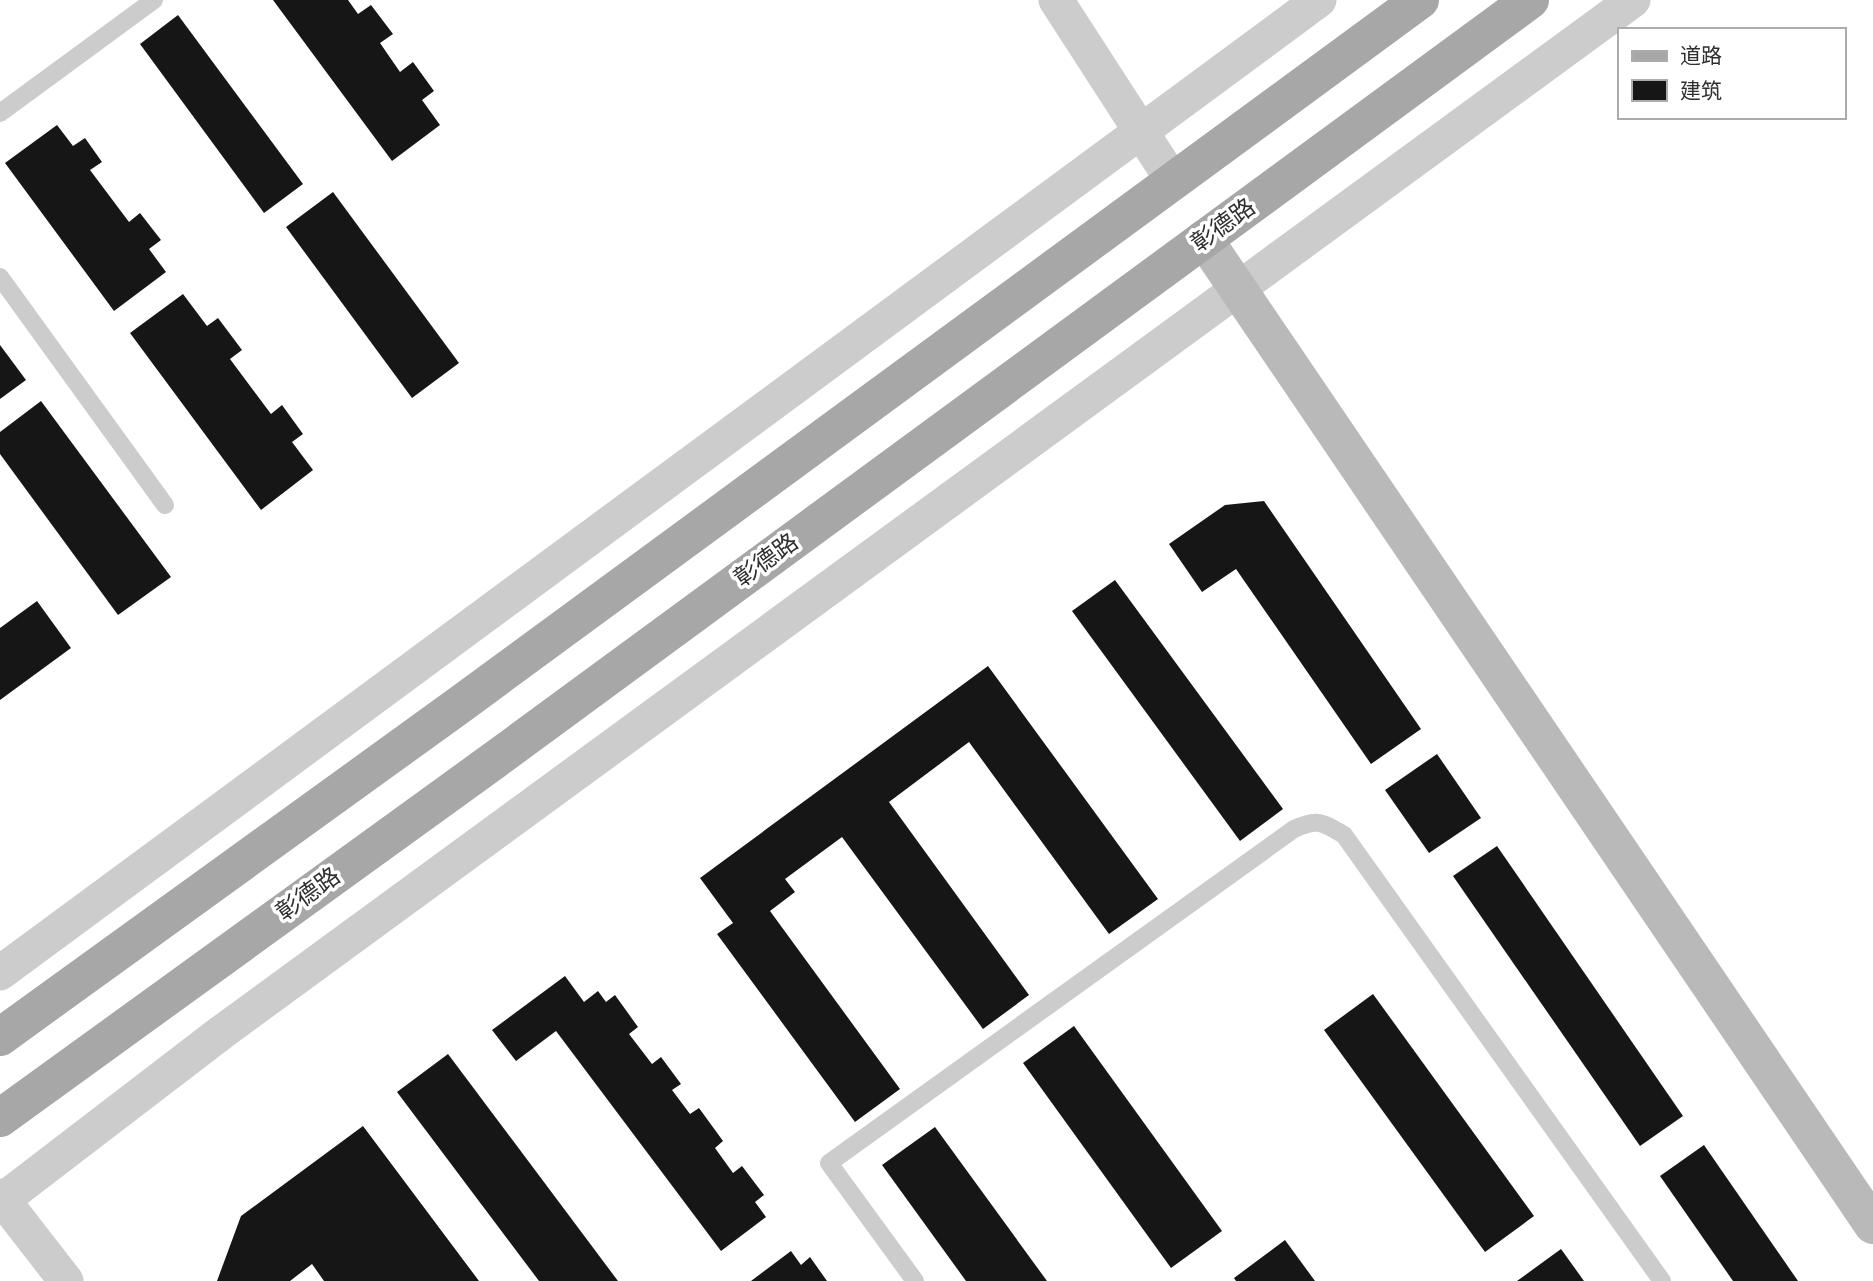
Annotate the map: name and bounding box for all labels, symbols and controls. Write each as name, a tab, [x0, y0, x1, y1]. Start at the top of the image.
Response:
legend	[1618, 28, 1845, 119]
text: 道路	[1680, 43, 1722, 68]
text: 建筑	[1680, 78, 1722, 103]
street label: 彰德路	[1185, 192, 1260, 257]
street label: 彰德路	[728, 527, 803, 592]
street label: 彰德路	[270, 861, 345, 926]

